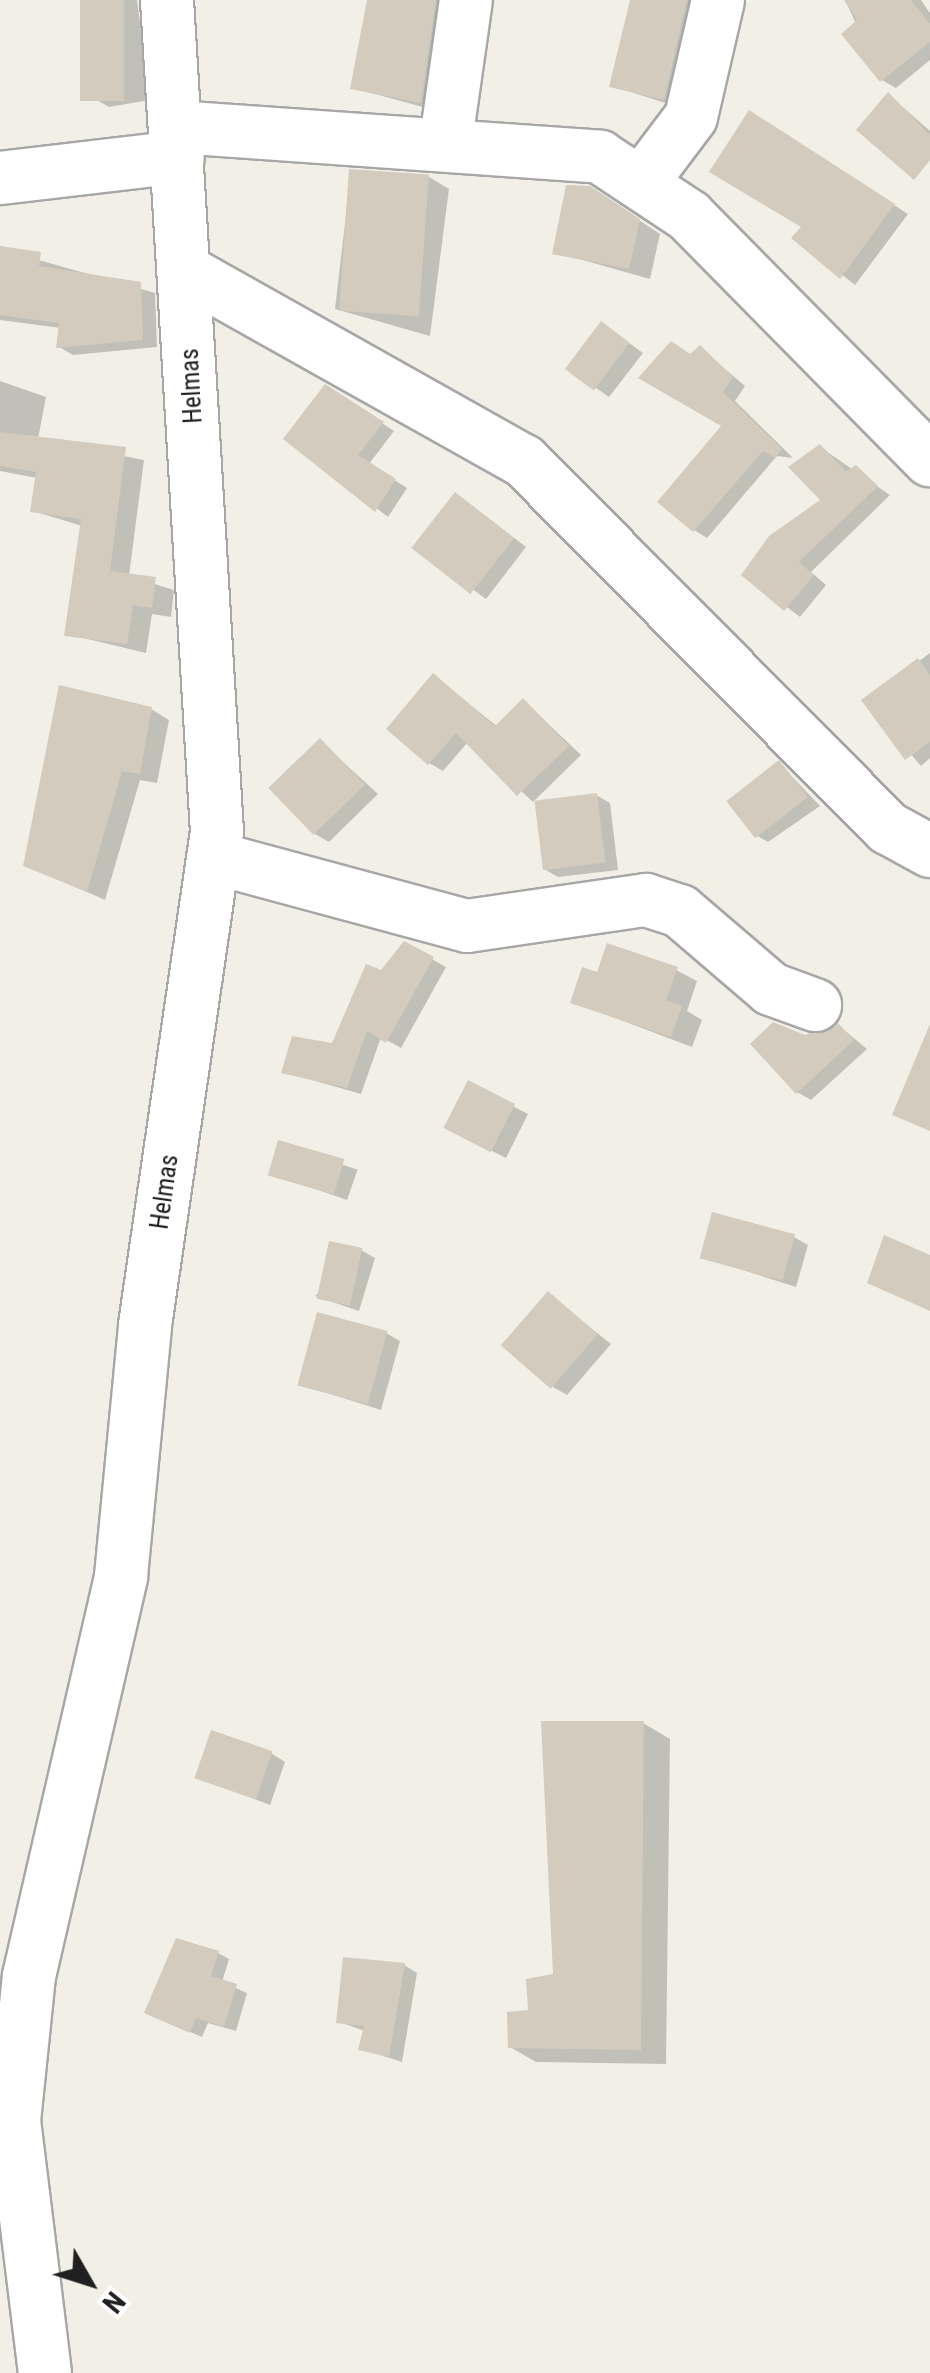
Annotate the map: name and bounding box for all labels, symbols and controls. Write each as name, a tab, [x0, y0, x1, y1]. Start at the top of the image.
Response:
street label: Helmas	[175, 348, 209, 424]
street label: Helmas	[145, 1153, 185, 1231]
north arrow	[40, 2233, 140, 2333]
text: N	[95, 2285, 132, 2319]

